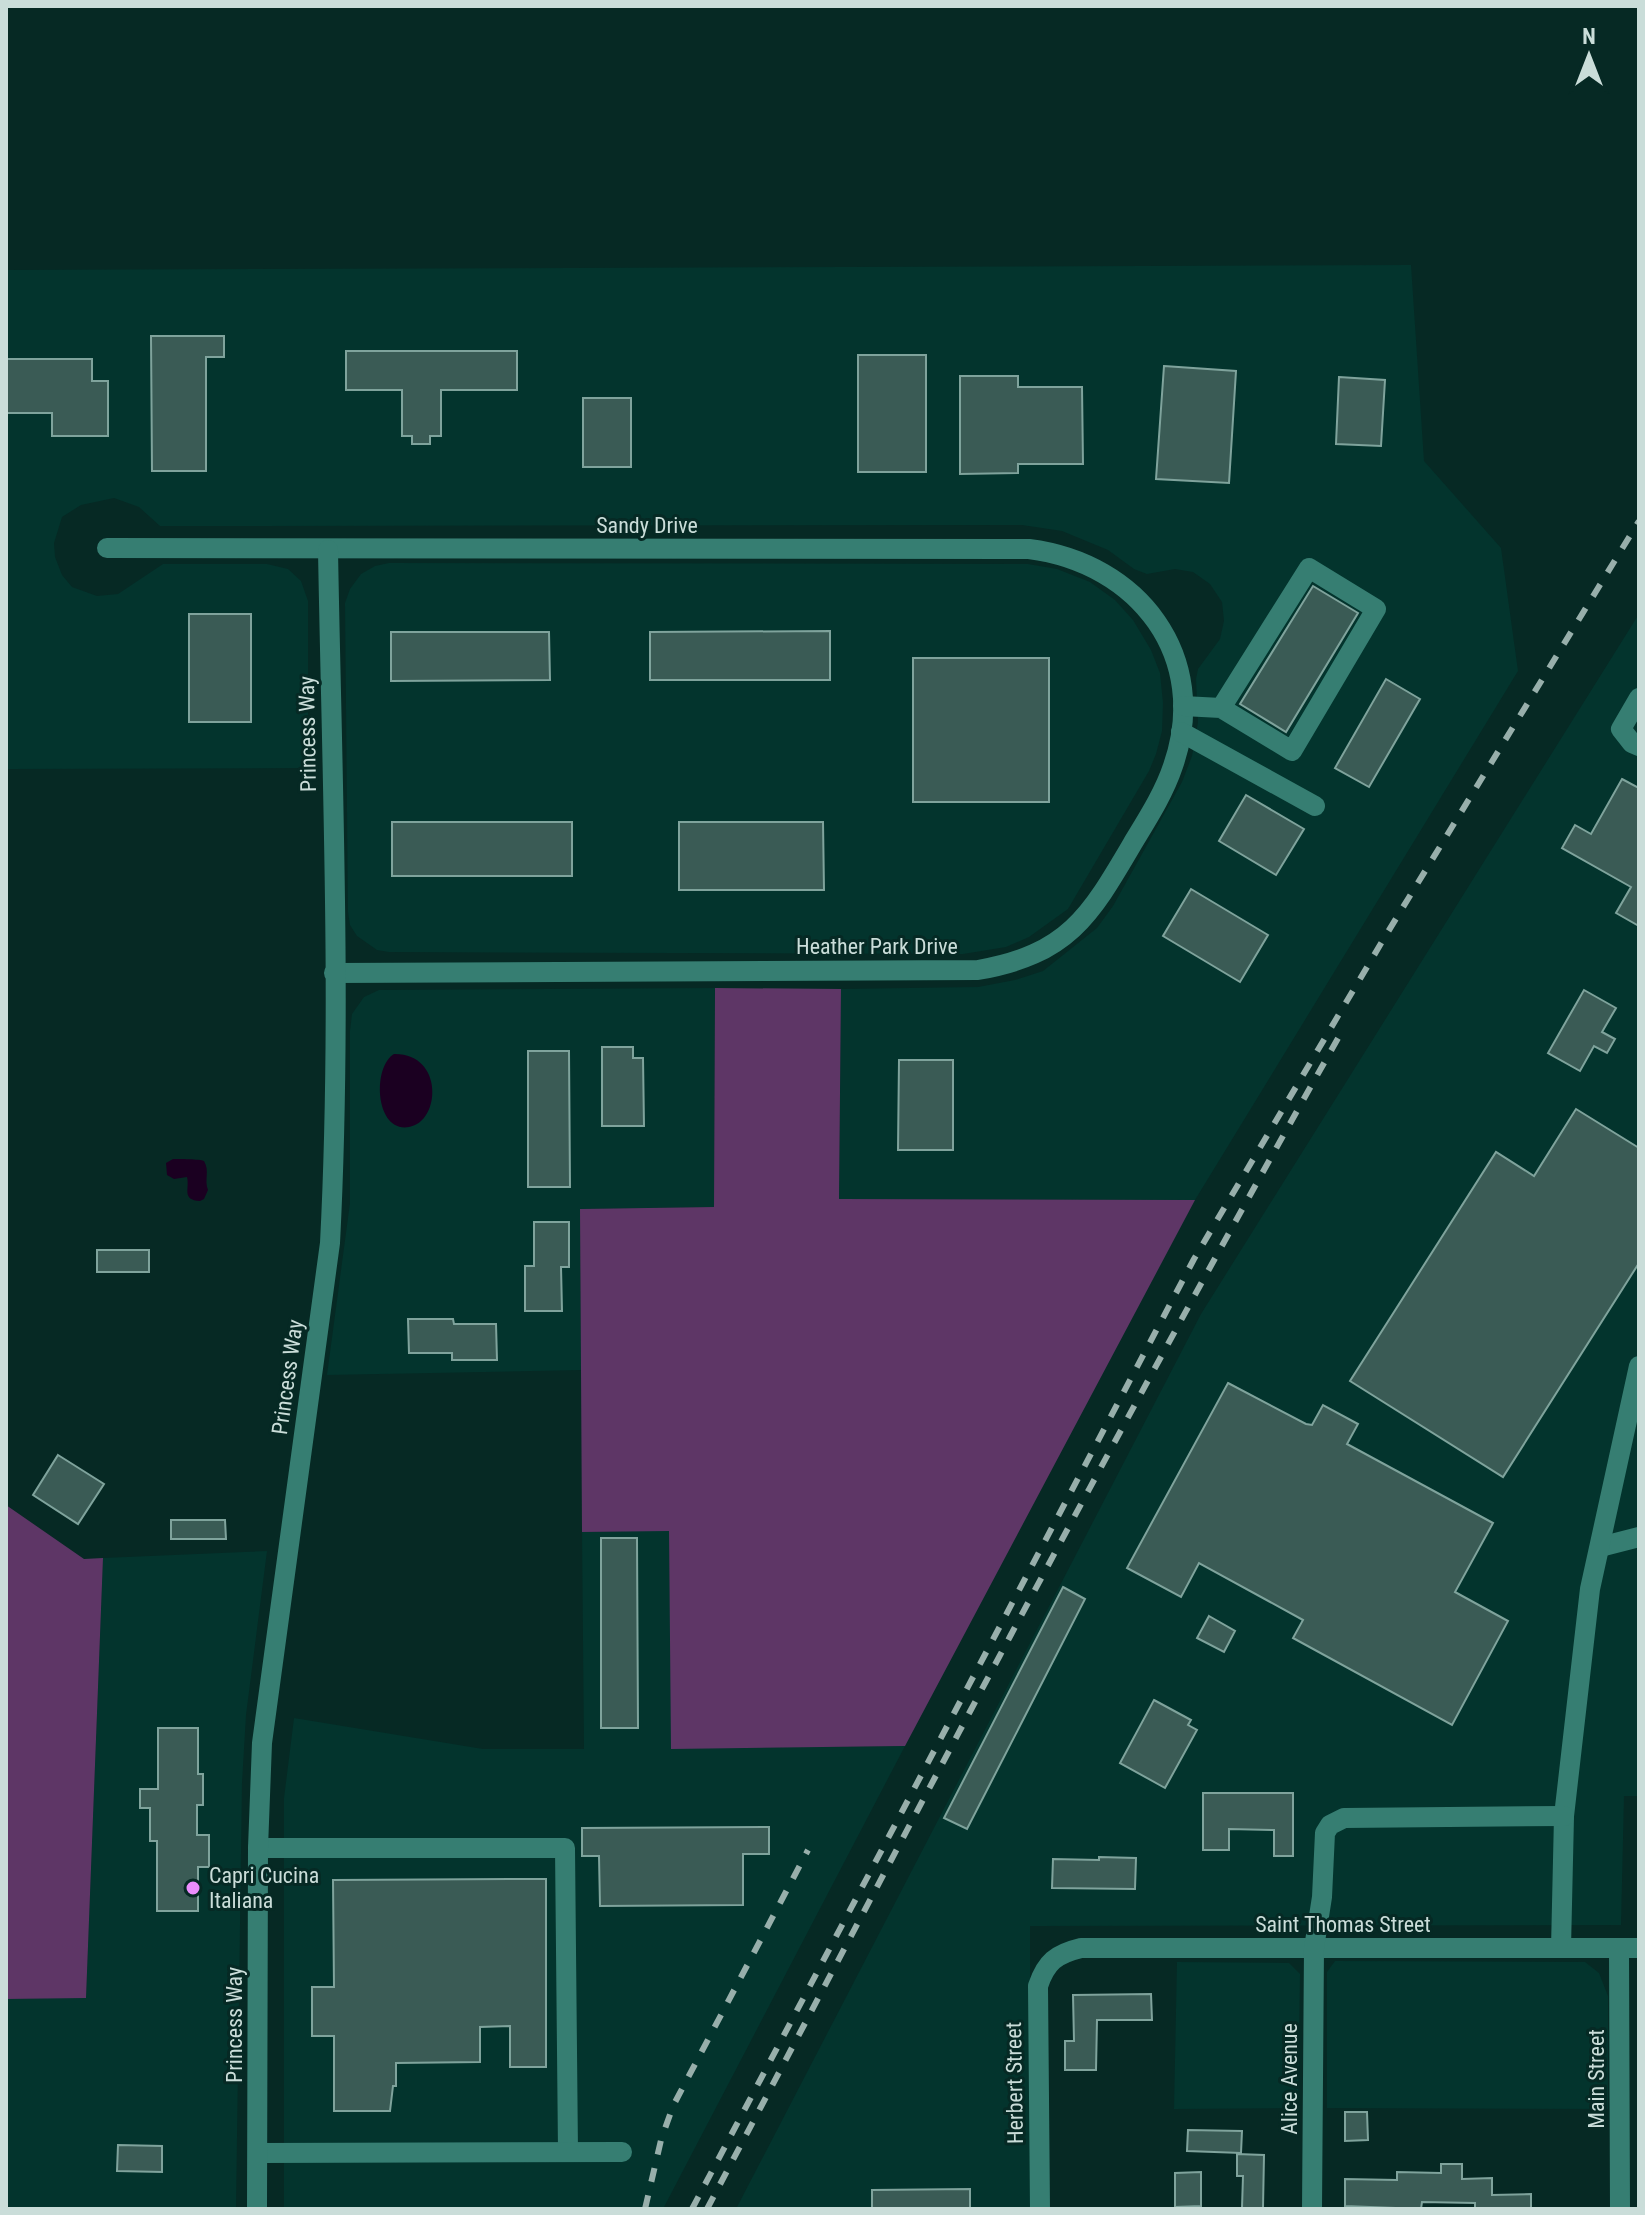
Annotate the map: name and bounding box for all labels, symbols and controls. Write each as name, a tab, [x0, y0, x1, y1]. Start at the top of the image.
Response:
north arrow	[1549, 16, 1629, 96]
text: N	[1582, 24, 1596, 49]
street label: Sandy Drive	[596, 513, 698, 538]
street label: Princess Way	[294, 676, 321, 792]
street label: Heather Park Drive	[796, 934, 958, 959]
street label: Princess Way	[267, 1318, 308, 1436]
place label: Capri Cucina Italiana	[209, 1863, 319, 1913]
marker: Capri Cucina Italiana	[184, 1879, 202, 1897]
street label: Saint Thomas Street	[1255, 1912, 1431, 1937]
street label: Princess Way	[222, 1967, 247, 2083]
street label: Herbert Street	[1001, 2022, 1028, 2144]
street label: Alice Avenue	[1277, 2023, 1302, 2135]
street label: Main Street	[1584, 2029, 1609, 2129]

